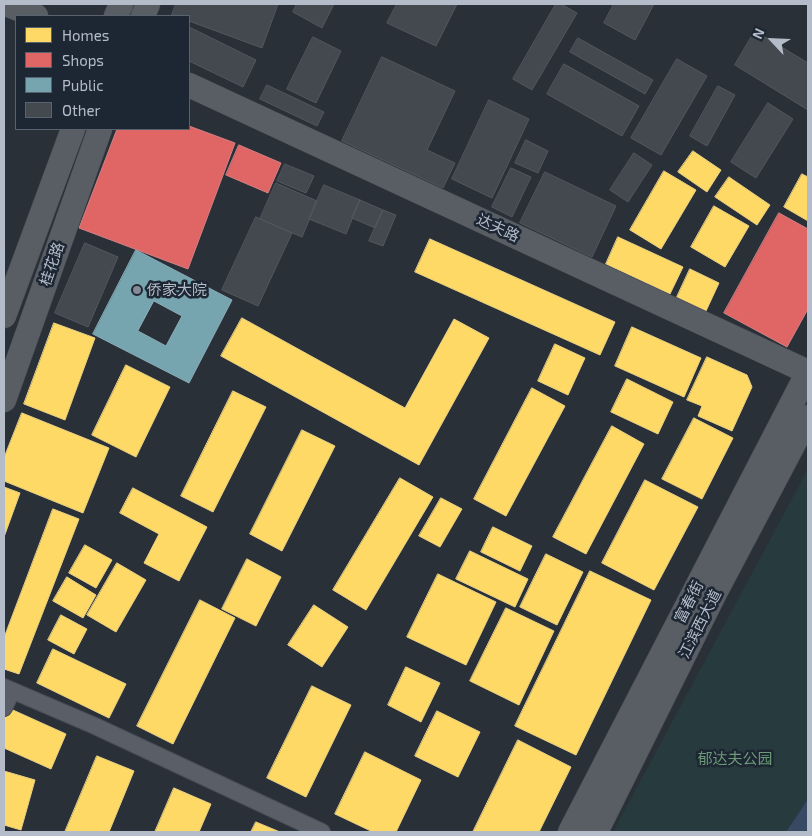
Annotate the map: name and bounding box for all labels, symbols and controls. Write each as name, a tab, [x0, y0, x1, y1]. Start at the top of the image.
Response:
legend	[15, 15, 190, 130]
north arrow	[747, 15, 797, 65]
text: N	[748, 25, 768, 42]
text: Homes	[62, 26, 109, 44]
text: Shops	[62, 51, 104, 69]
text: Public	[62, 76, 103, 94]
text: Other	[62, 101, 101, 119]
street label: 达夫路	[474, 210, 522, 246]
street label: 桂花路	[36, 240, 68, 288]
place label: 侨家大院	[147, 281, 207, 299]
marker: 侨家大院	[131, 284, 143, 296]
street label: 富春街	[671, 578, 707, 626]
street label: 江滨西大道	[675, 587, 725, 661]
park label: 郁达夫公园	[698, 750, 772, 768]

